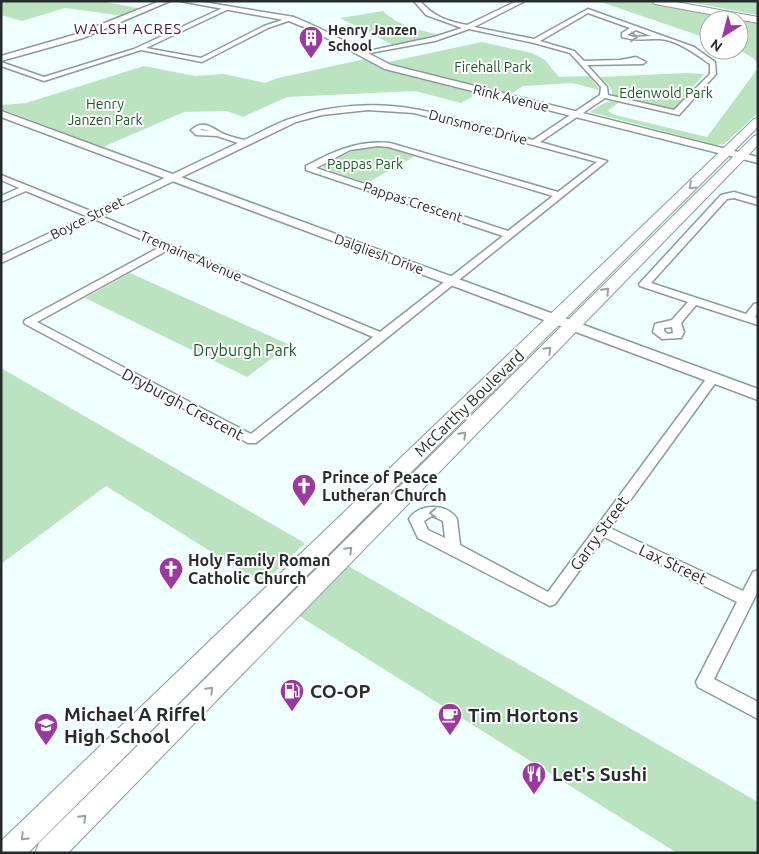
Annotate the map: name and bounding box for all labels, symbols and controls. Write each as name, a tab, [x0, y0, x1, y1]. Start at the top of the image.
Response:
north arrow	[699, 10, 749, 60]
district label: WALSH ACRES	[74, 20, 182, 37]
place label: Henry Janzen School	[328, 22, 417, 54]
building icon: Henry Janzen School	[298, 25, 324, 59]
one-way arrow	[631, 32, 639, 43]
text: N	[707, 36, 725, 55]
park label: Firehall Park	[454, 59, 532, 75]
street label: Rink Avenue	[471, 81, 551, 115]
park label: Edenwold Park	[619, 85, 713, 101]
park label: Henry Janzen Park	[67, 96, 143, 128]
street label: Dunsmore Drive	[427, 106, 529, 148]
park label: Pappas Park	[327, 156, 403, 172]
street label: Pappas Crescent	[361, 178, 465, 226]
one-way arrow	[688, 180, 697, 189]
street label: Boyce Street	[47, 193, 127, 243]
street label: Tremaine Avenue	[138, 227, 244, 285]
street label: Dalgliesh Drive	[332, 230, 426, 278]
one-way arrow	[600, 288, 609, 297]
park label: Dryburgh Park	[193, 341, 297, 359]
street label: McCarthy Boulevard	[411, 346, 527, 460]
one-way arrow	[542, 346, 551, 355]
street label: Dryburgh Crescent	[119, 364, 248, 444]
one-way arrow	[457, 431, 466, 440]
place label: Prince of Peace Lutheran Church	[322, 468, 447, 504]
church icon: Prince of Peace Lutheran Church	[291, 473, 317, 507]
street label: Garry Street	[566, 492, 632, 574]
one-way arrow	[428, 508, 436, 518]
street label: Lax Street	[636, 540, 710, 588]
one-way arrow	[343, 547, 352, 556]
place label: Holy Family Roman Catholic Church	[188, 551, 330, 587]
church icon: Holy Family Roman Catholic Church	[158, 556, 184, 590]
fuel station icon: CO-OP	[279, 678, 305, 712]
place label: CO-OP	[310, 680, 370, 702]
one-way arrow	[204, 687, 213, 696]
cafe icon: Tim Hortons	[437, 702, 463, 736]
place label: Michael A Riffel High School	[64, 703, 206, 747]
place label: Tim Hortons	[468, 704, 579, 726]
school or university icon: Michael A Riffel High School	[33, 712, 59, 746]
restaurant icon: Let's Sushi	[521, 761, 547, 795]
place label: Let's Sushi	[552, 763, 647, 785]
one-way arrow	[77, 815, 86, 824]
one-way arrow	[21, 831, 30, 840]

